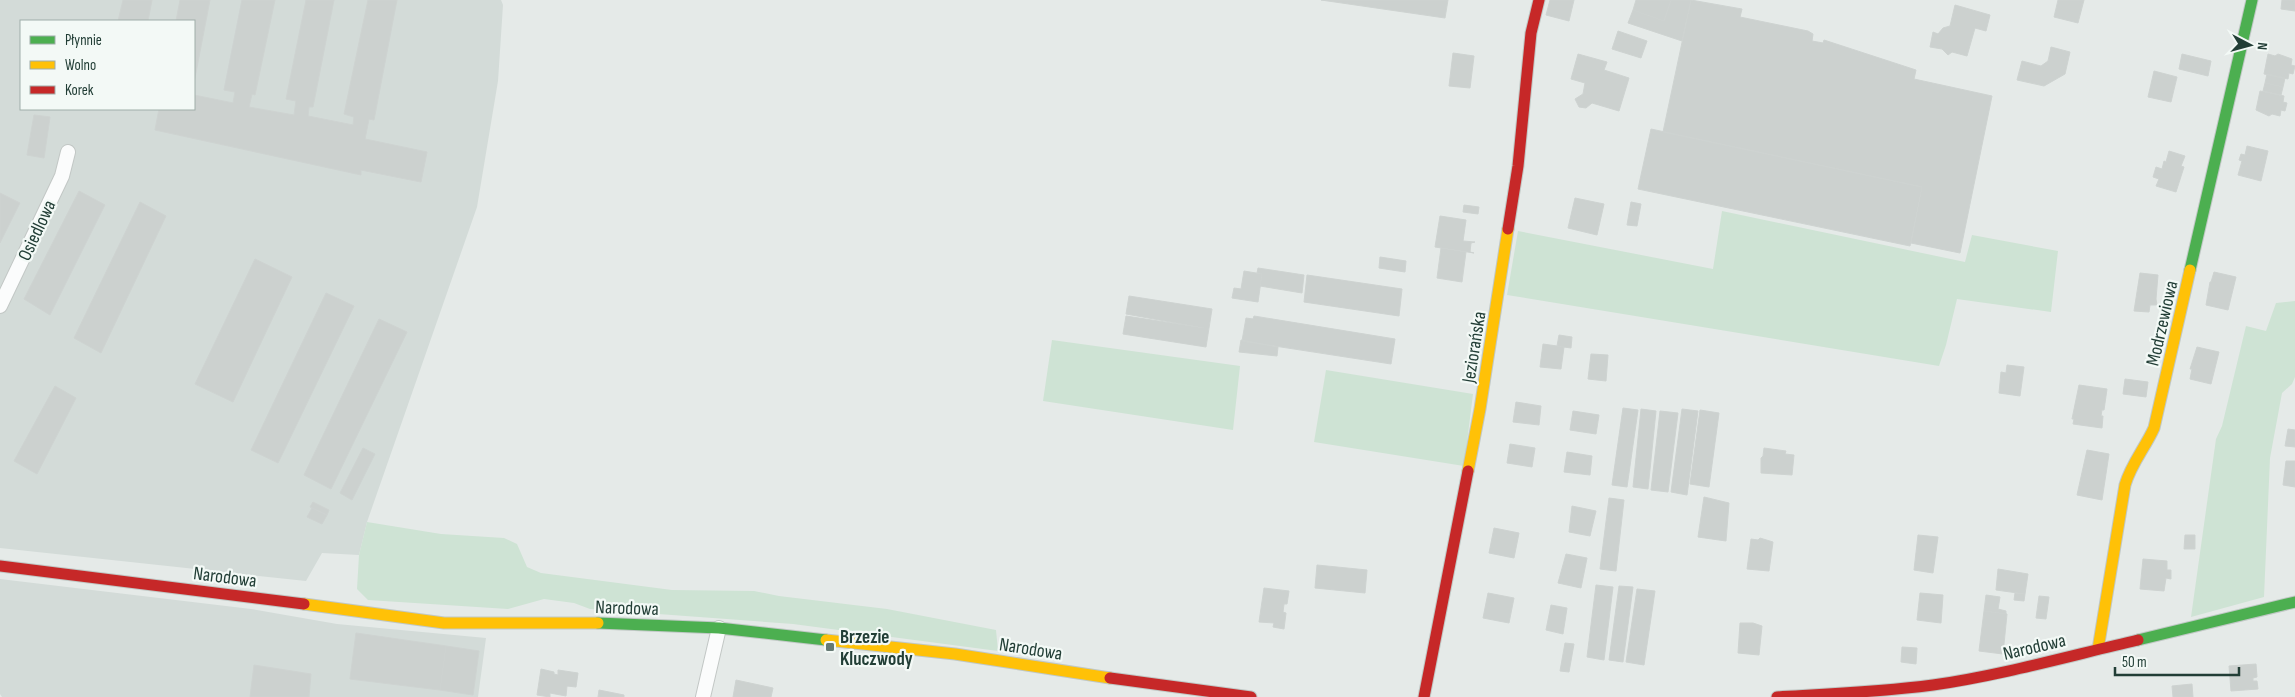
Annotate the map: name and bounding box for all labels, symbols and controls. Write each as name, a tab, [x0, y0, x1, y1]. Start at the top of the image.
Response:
legend	[20, 20, 195, 110]
north arrow	[2225, 20, 2275, 70]
text: Płynnie	[65, 31, 102, 50]
text: N	[2254, 42, 2271, 51]
text: Wolno	[65, 56, 96, 75]
text: Korek	[65, 81, 94, 100]
street label: Osiedlowa	[13, 197, 61, 265]
street label: Modrzewiowa	[2142, 279, 2183, 368]
street label: Jeziorańska	[1457, 310, 1491, 385]
street label: Narodowa	[192, 562, 258, 593]
street label: Narodowa	[595, 596, 659, 621]
place label: Brzezie Kluczwody	[840, 626, 913, 671]
street label: Narodowa	[2001, 629, 2068, 666]
street label: Narodowa	[998, 633, 1064, 666]
marker: Brzezie Kluczwody	[824, 641, 836, 653]
scale bar	[2115, 644, 2239, 676]
text: 50 m	[2122, 653, 2147, 672]

